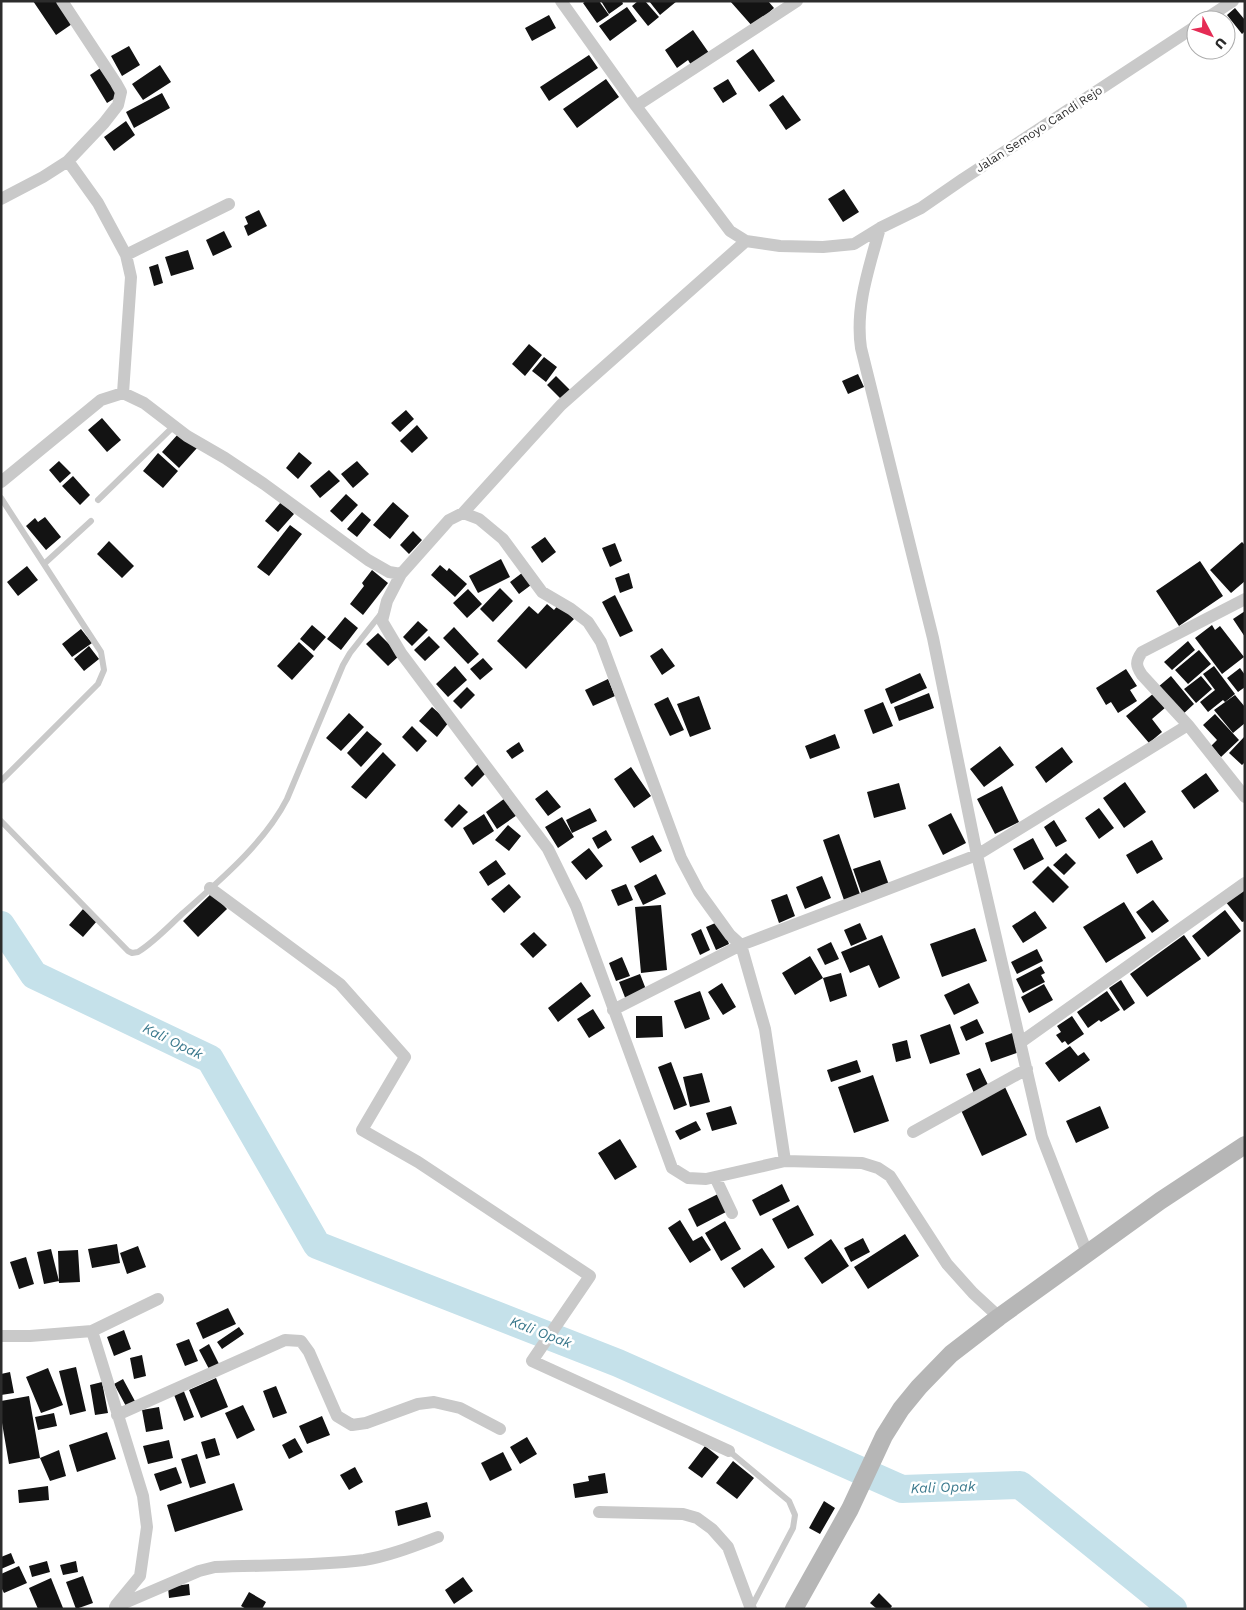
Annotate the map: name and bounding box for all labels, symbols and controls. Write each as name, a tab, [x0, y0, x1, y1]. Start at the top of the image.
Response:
north arrow	[1186, 10, 1236, 60]
text: U	[1211, 35, 1230, 53]
street label: Jalan Semoyo Candi Rejo	[973, 83, 1105, 175]
water label: Kali Opak	[140, 1020, 206, 1063]
water label: Kali Opak	[508, 1313, 574, 1351]
water label: Kali Opak	[910, 1478, 976, 1496]

